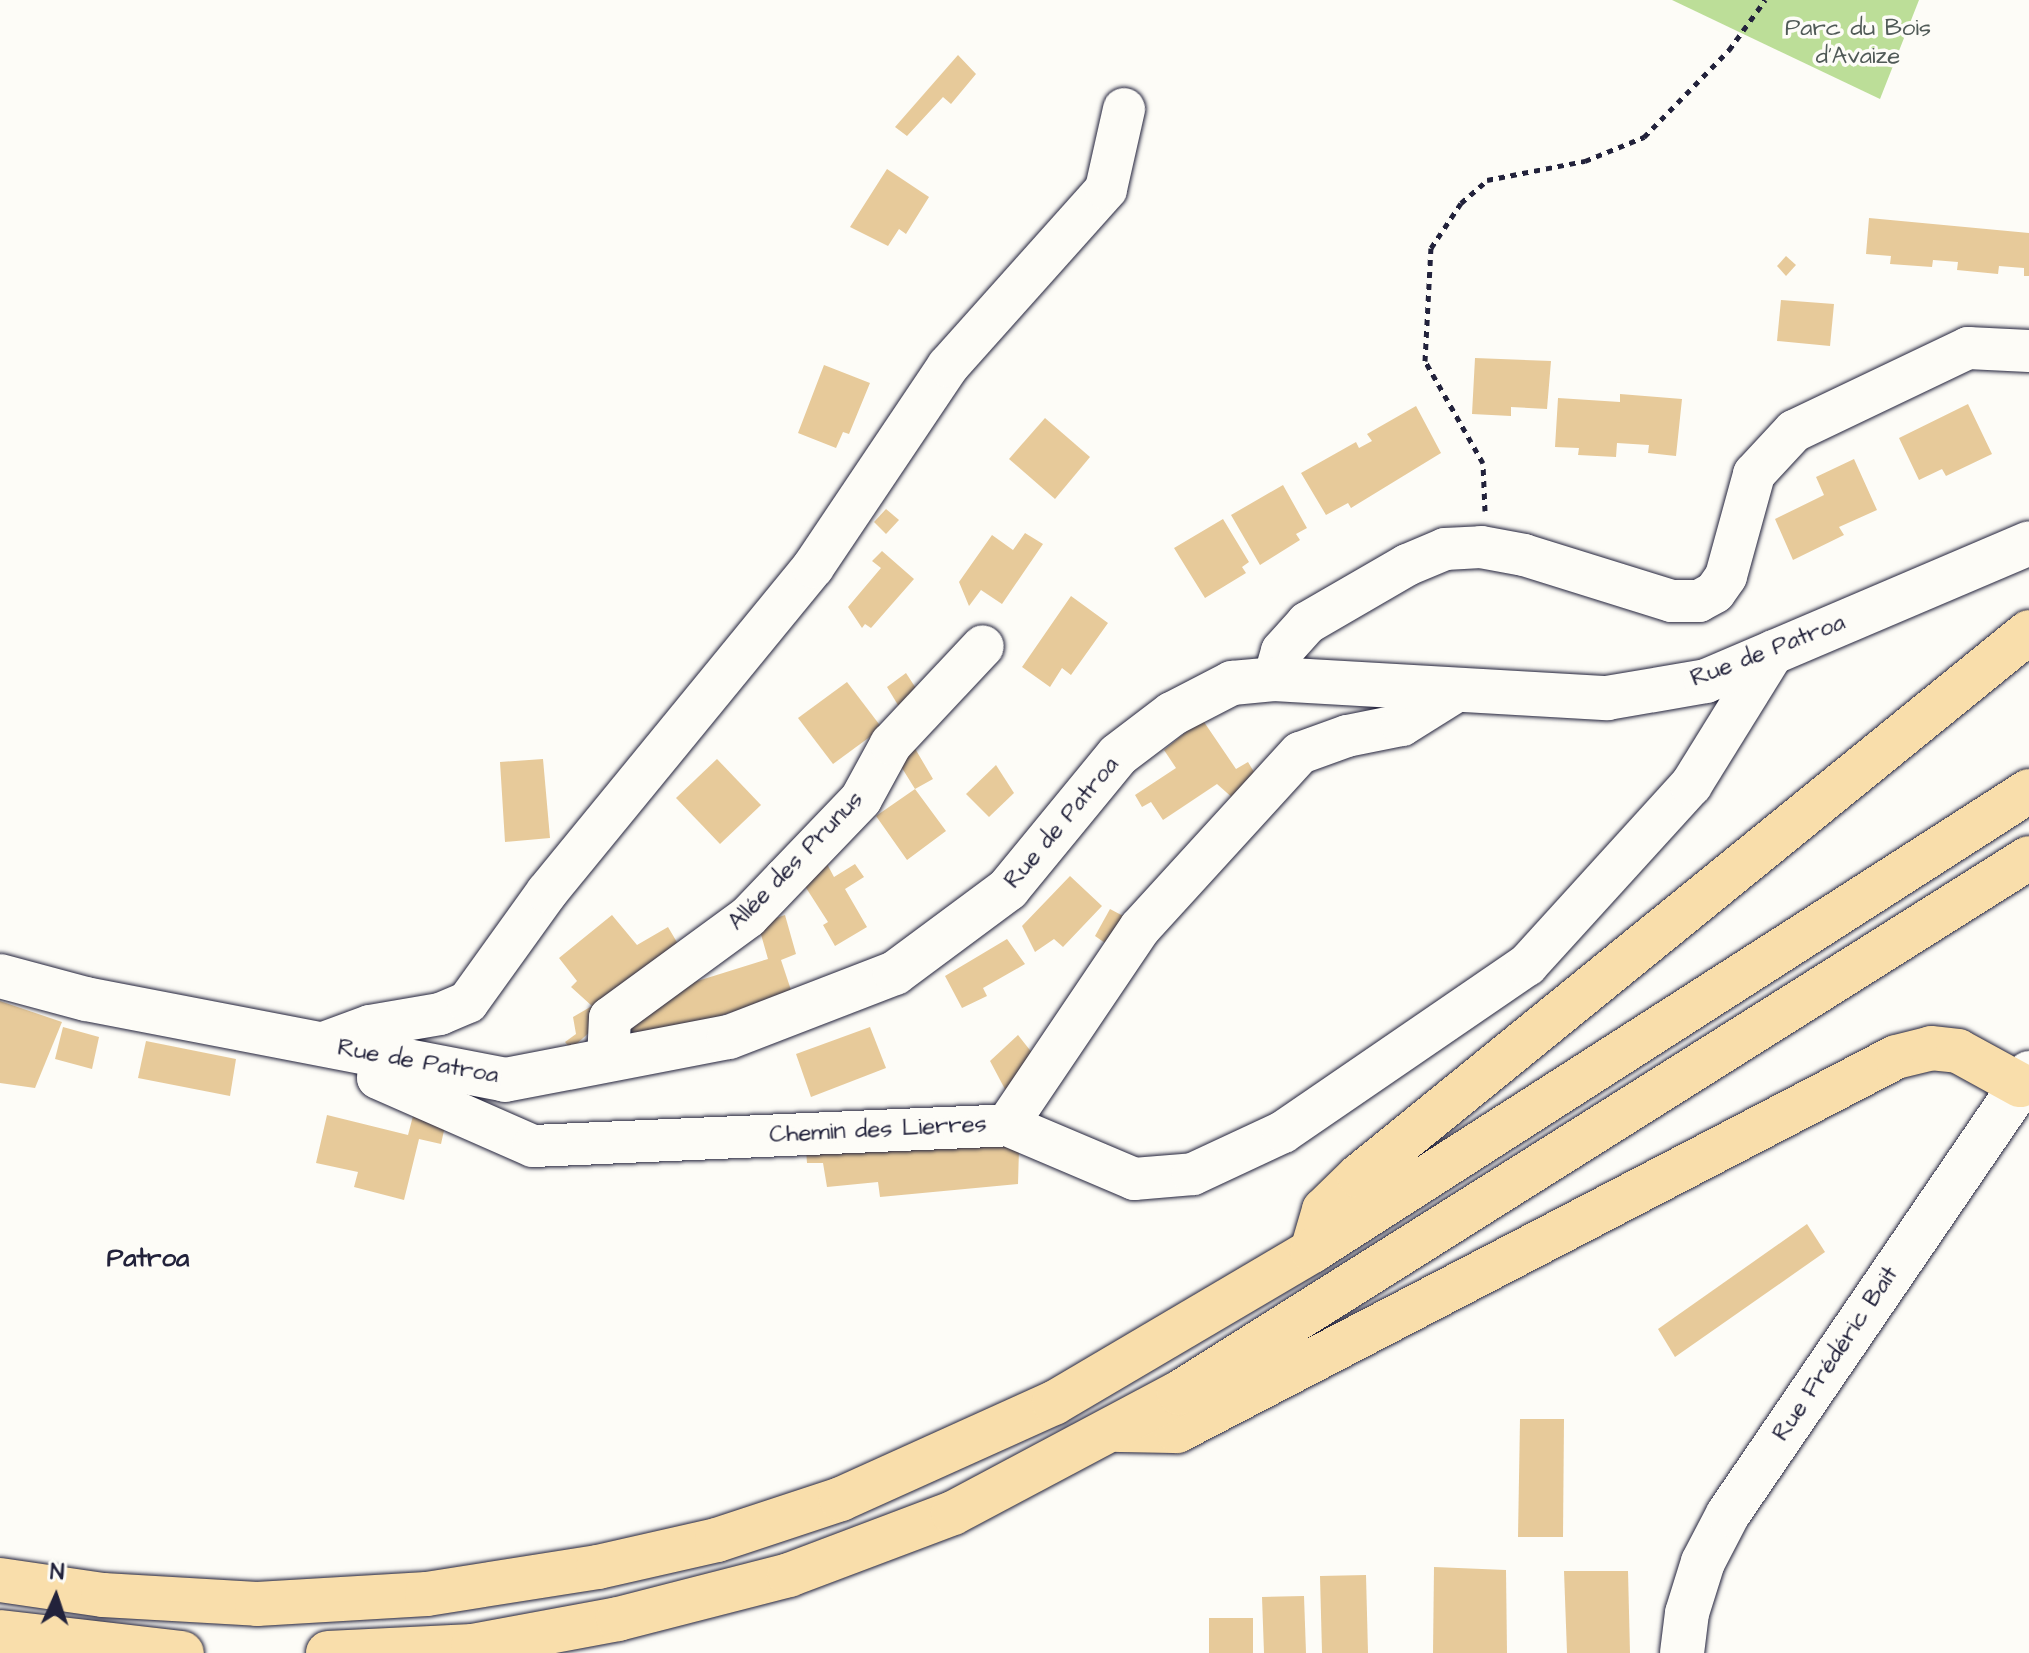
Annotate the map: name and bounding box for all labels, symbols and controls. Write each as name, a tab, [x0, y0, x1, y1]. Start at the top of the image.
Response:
park label: Parc du Bois d'Avaize	[1785, 15, 1931, 71]
street label: Rue de Patroa	[1687, 608, 1849, 694]
street label: Rue de Patroa	[999, 751, 1125, 895]
street label: Allée des Prunus	[722, 785, 870, 937]
street label: Rue de Patroa	[335, 1034, 501, 1090]
street label: Chemin des Lierres	[769, 1110, 987, 1150]
district label: Patroa	[107, 1243, 189, 1275]
street label: Rue Frédéric Bait	[1767, 1261, 1905, 1447]
north arrow	[16, 1557, 96, 1637]
text: N	[50, 1557, 65, 1588]

